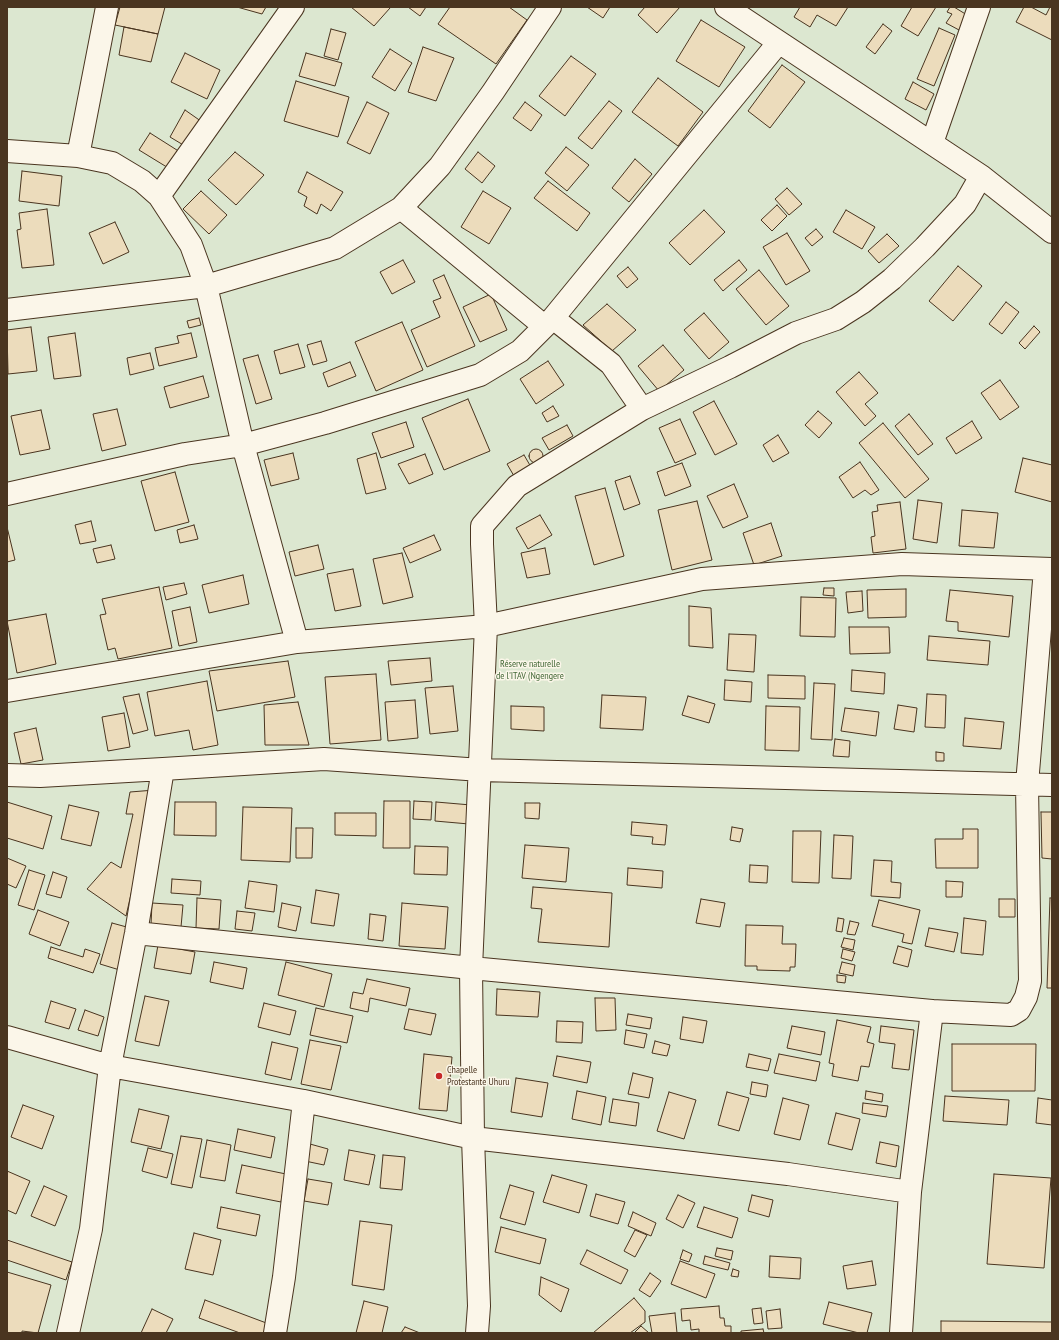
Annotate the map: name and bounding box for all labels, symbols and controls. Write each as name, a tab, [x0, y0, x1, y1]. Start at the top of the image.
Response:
park label: Réserve naturelle de l'ITAV (Ngengere	[496, 658, 564, 682]
place label: Chapelle Protestante Uhuru	[447, 1064, 510, 1088]
marker: Chapelle Protestante Uhuru	[434, 1071, 444, 1081]

